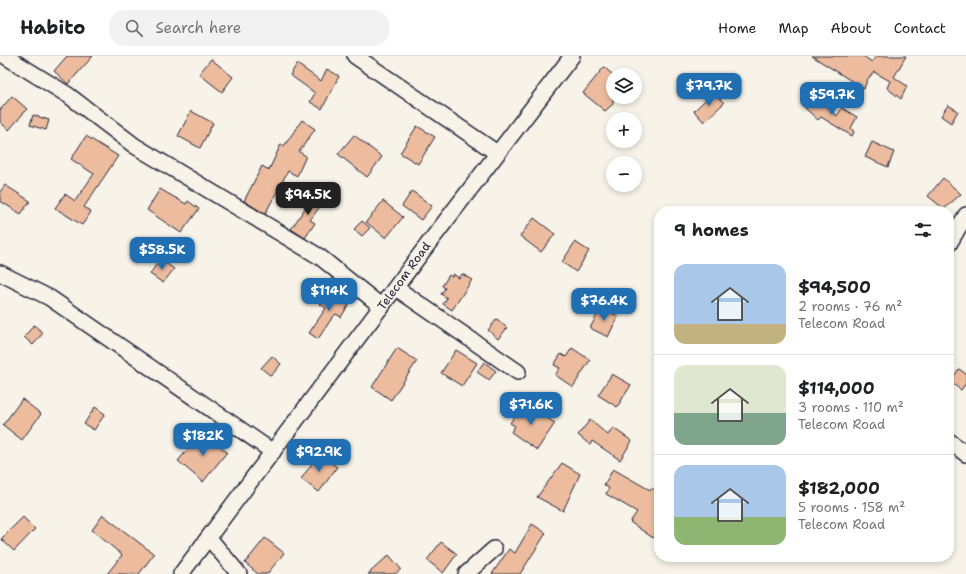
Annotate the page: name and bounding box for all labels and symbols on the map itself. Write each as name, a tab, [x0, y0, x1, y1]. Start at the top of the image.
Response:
pin: $79.7K	[676, 73, 742, 107]
pin: $59.7K	[799, 82, 865, 116]
pin: $94.5K	[275, 182, 341, 216]
pin: $58.5K	[129, 237, 195, 271]
street label: Telecom Road	[374, 238, 434, 313]
pin: $114K	[301, 278, 357, 312]
pin: $76.4K	[571, 288, 637, 322]
pin: $71.6K	[498, 392, 564, 426]
pin: $182K	[175, 423, 231, 457]
pin: $92.9K	[286, 439, 352, 473]

